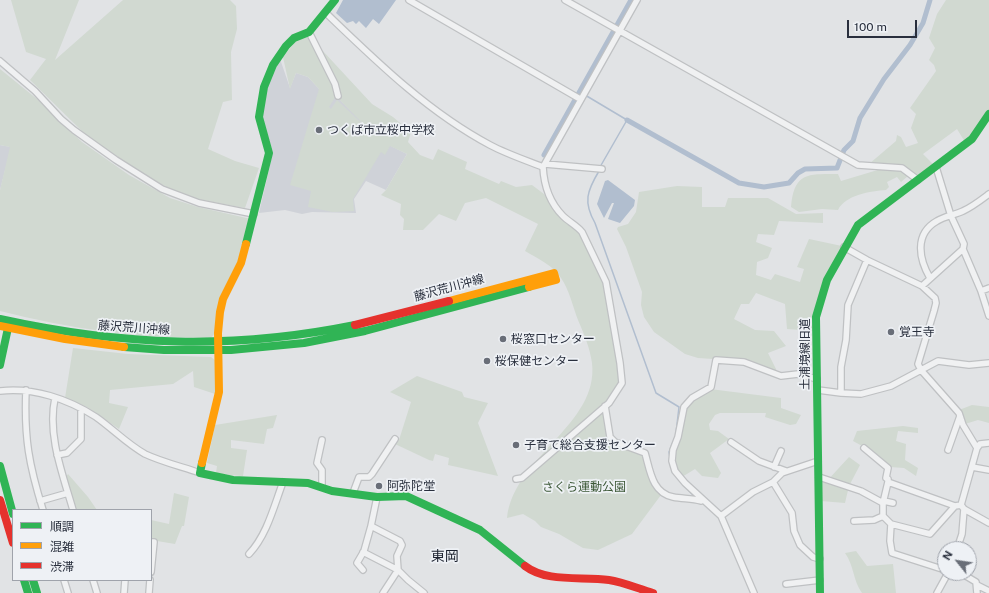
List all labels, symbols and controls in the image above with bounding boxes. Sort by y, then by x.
scale bar [849,12,919,38]
text: 100 m [854,20,887,34]
place label: つくば市立桜中学校 [327,123,435,137]
marker: つくば市立桜中学校 [314,125,324,135]
street label: 藤沢荒川沖線 [412,272,486,304]
street label: 藤沢荒川沖線 [98,318,170,338]
street label: 土浦境線旧道 [798,318,812,390]
place label: 覚王寺 [899,325,935,339]
marker: 覚王寺 [886,327,896,337]
place label: 桜窓口センター [511,332,595,346]
marker: 桜窓口センター [498,334,508,344]
place label: 桜保健センター [495,354,579,368]
marker: 桜保健センター [482,356,492,366]
place label: 子育て総合支援センター [524,438,656,452]
marker: 子育て総合支援センター [511,440,521,450]
place label: 阿弥陀堂 [387,479,435,493]
park label: さくら運動公園 [542,480,626,494]
marker: 阿弥陀堂 [374,481,384,491]
legend [12,509,152,581]
text: 順調 [50,520,74,534]
text: 混雑 [50,540,74,554]
north arrow [937,541,977,581]
district label: 東岡 [431,549,459,565]
text: N [940,549,955,562]
text: 渋滞 [50,560,74,574]

